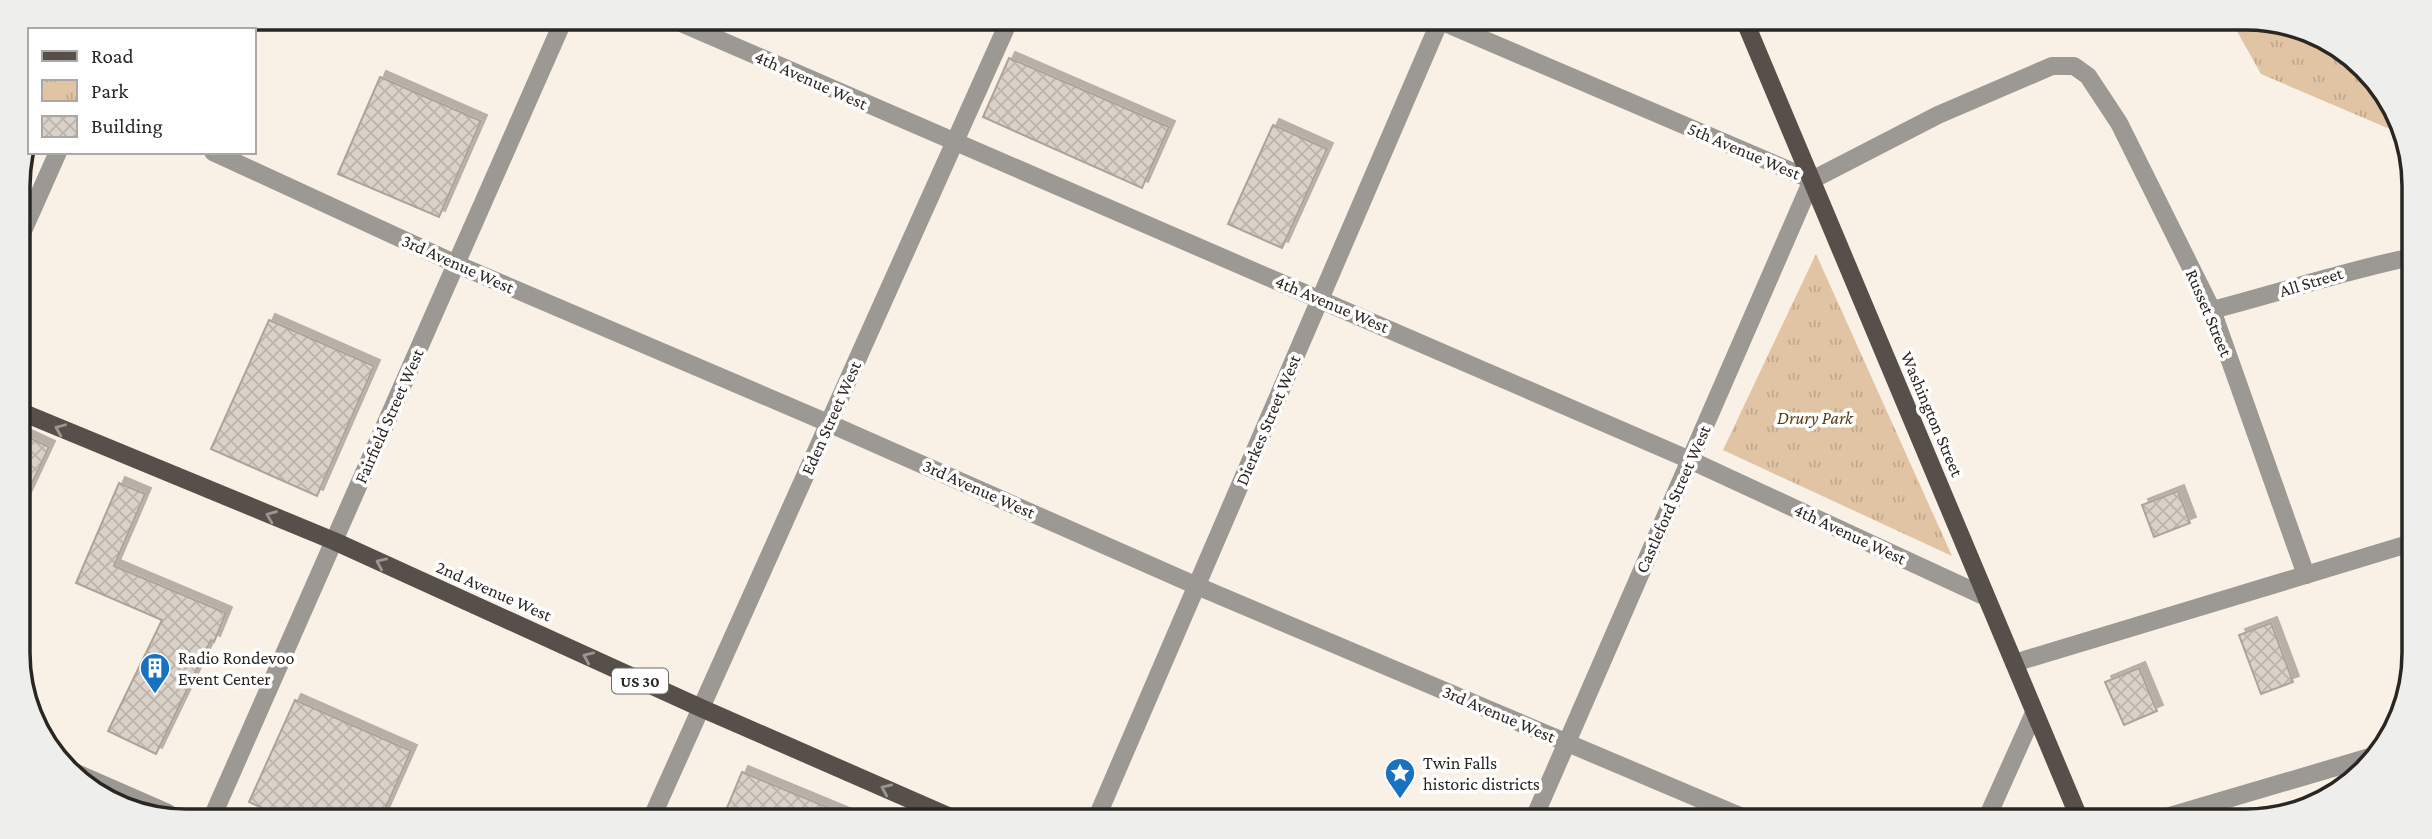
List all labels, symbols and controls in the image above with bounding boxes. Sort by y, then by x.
legend [28,28,256,154]
text: Road [91,44,134,68]
street label: 4th Avenue West [752,46,871,114]
text: Park [91,79,128,103]
text: Building [91,114,163,138]
street label: 5th Avenue West [1685,118,1804,184]
street label: 3rd Avenue West [399,230,518,298]
street label: All Street [2277,263,2346,301]
street label: Russet Street [2182,266,2237,361]
street label: 4th Avenue West [1272,271,1393,337]
street label: Fairfield Street West [350,345,428,486]
street label: Washington Street [1897,348,1968,480]
street label: Dierkes Street West [1231,351,1305,488]
street label: Eden Street West [797,357,865,478]
park label: Drury Park [1777,408,1854,428]
street label: Castleford Street West [1631,421,1715,576]
one-way arrow [55,423,68,437]
street label: 3rd Avenue West [920,455,1039,523]
street label: 4th Avenue West [1791,499,1910,569]
one-way arrow [265,510,277,524]
one-way arrow [376,557,388,571]
street label: 2nd Avenue West [433,557,556,626]
place label: Radio Rondevoo Event Center [178,648,294,689]
building icon: Radio Rondevoo Event Center [138,651,172,695]
one-way arrow [583,651,595,665]
road number: US 30 [612,668,668,694]
street label: 3rd Avenue West [1440,681,1559,747]
place label: Twin Falls historic districts [1423,753,1540,794]
place icon: Twin Falls historic districts [1383,756,1417,800]
one-way arrow [881,783,893,797]

